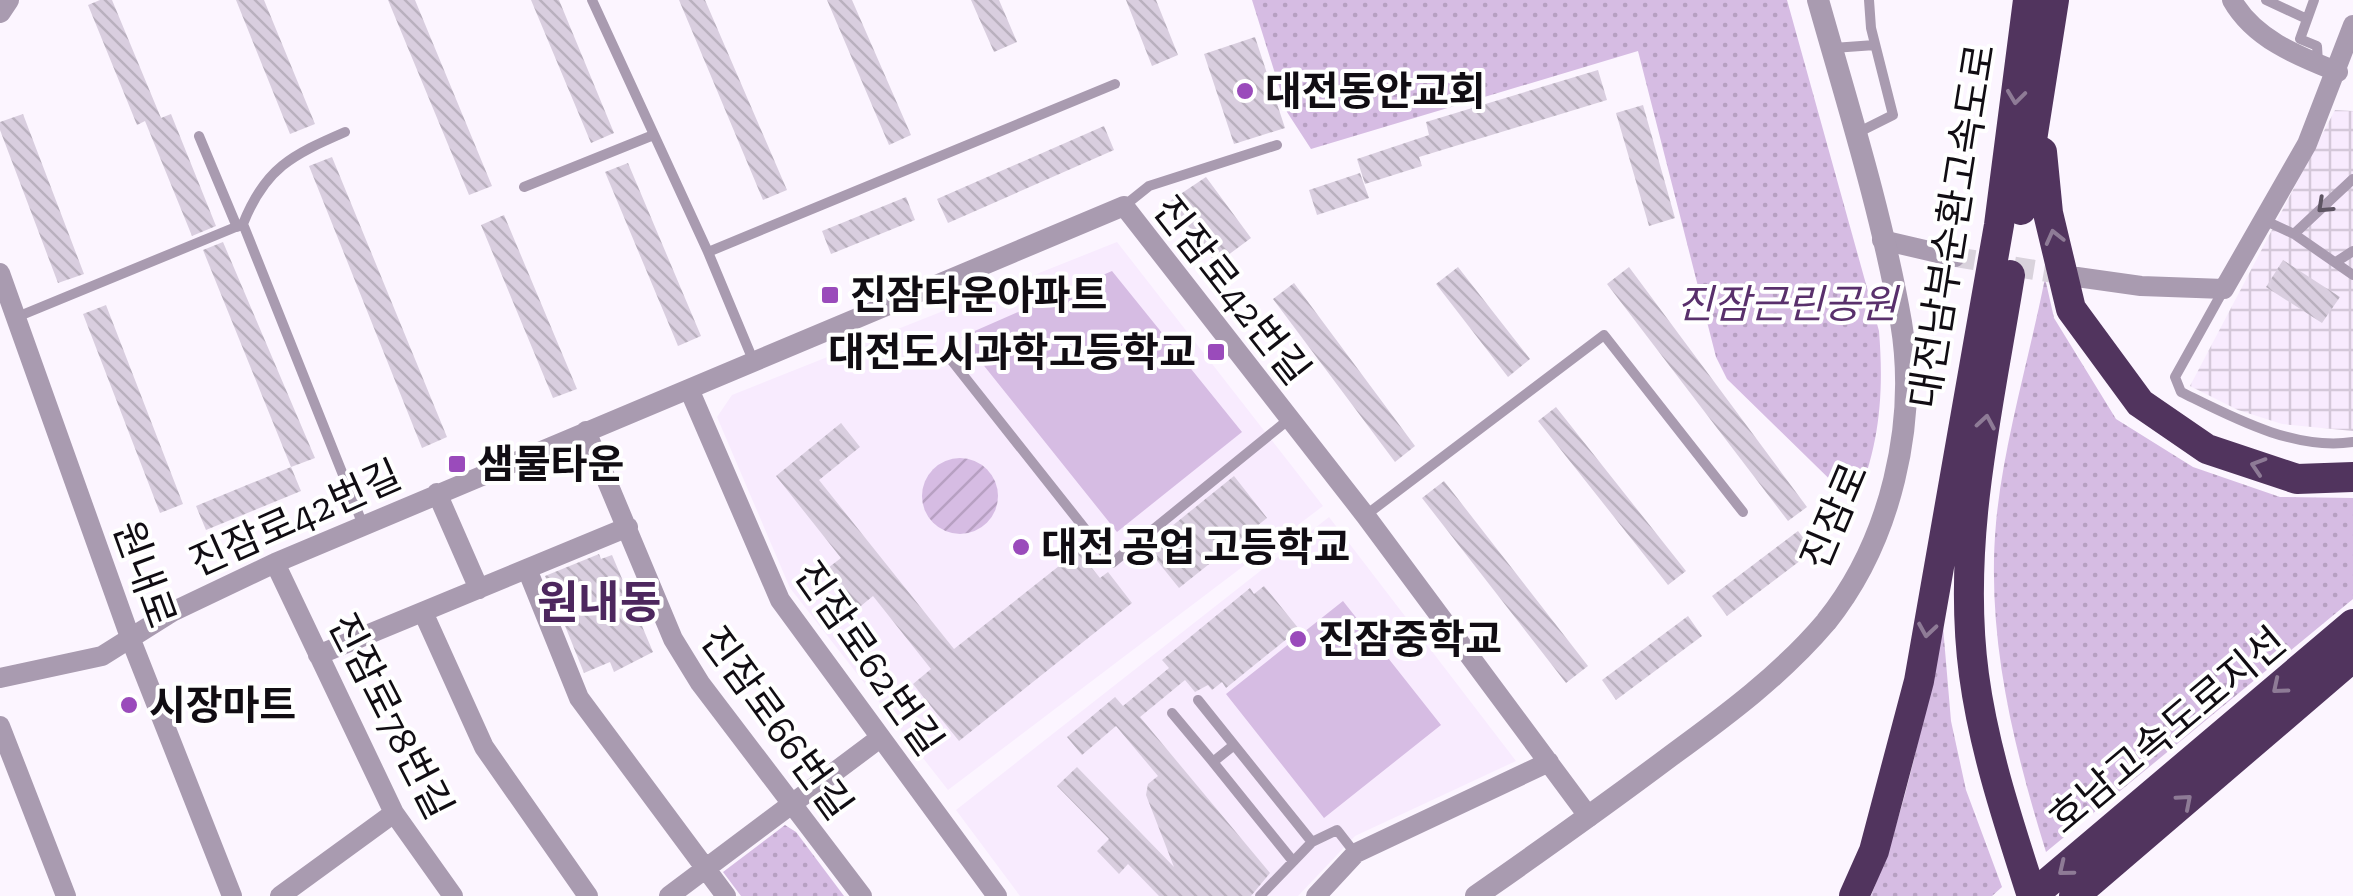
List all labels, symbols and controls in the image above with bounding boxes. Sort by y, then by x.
street label: 대전남부순환고속도로 [1900,41,2004,411]
place label: 대전동안교회 [1265,67,1486,115]
marker: 대전동안교회 [1234,80,1256,102]
one-way arrow [2006,88,2027,105]
street label: 진잠로42번길 [1143,186,1321,394]
one-way arrow [2317,194,2335,212]
one-way arrow [2044,229,2065,246]
place label: 진잠타운아파트 [850,271,1108,319]
park label: 진잠근린공원 [1677,280,1901,328]
marker: 진잠타운아파트 [819,284,841,306]
place label: 대전도시과학고등학교 [828,328,1196,376]
marker: 대전도시과학고등학교 [1205,341,1227,363]
one-way arrow [1975,414,1996,430]
place label: 샘물타운 [477,440,624,488]
street label: 진잠로42번길 [182,450,408,586]
marker: 샘물타운 [446,453,468,475]
street label: 진잠로 [1790,456,1878,576]
one-way arrow [2250,457,2267,477]
street label: 원내로 [104,514,186,634]
place label: 대전 공업 고등학교 [1041,523,1350,571]
marker: 대전 공업 고등학교 [1010,536,1032,558]
street label: 진잠로62번길 [785,552,953,764]
district label: 원내동 [537,576,661,630]
street label: 진잠로78번길 [319,605,463,827]
place label: 진잠중학교 [1318,615,1502,663]
street label: 진잠로66번길 [691,617,863,829]
street label: 호남고속도로지선 [2039,617,2295,843]
one-way arrow [1917,622,1938,638]
marker: 진잠중학교 [1287,628,1309,650]
one-way arrow [2272,676,2291,694]
place label: 시장마트 [149,681,296,729]
marker: 시장마트 [118,694,140,716]
one-way arrow [2174,795,2192,813]
one-way arrow [2059,857,2077,875]

